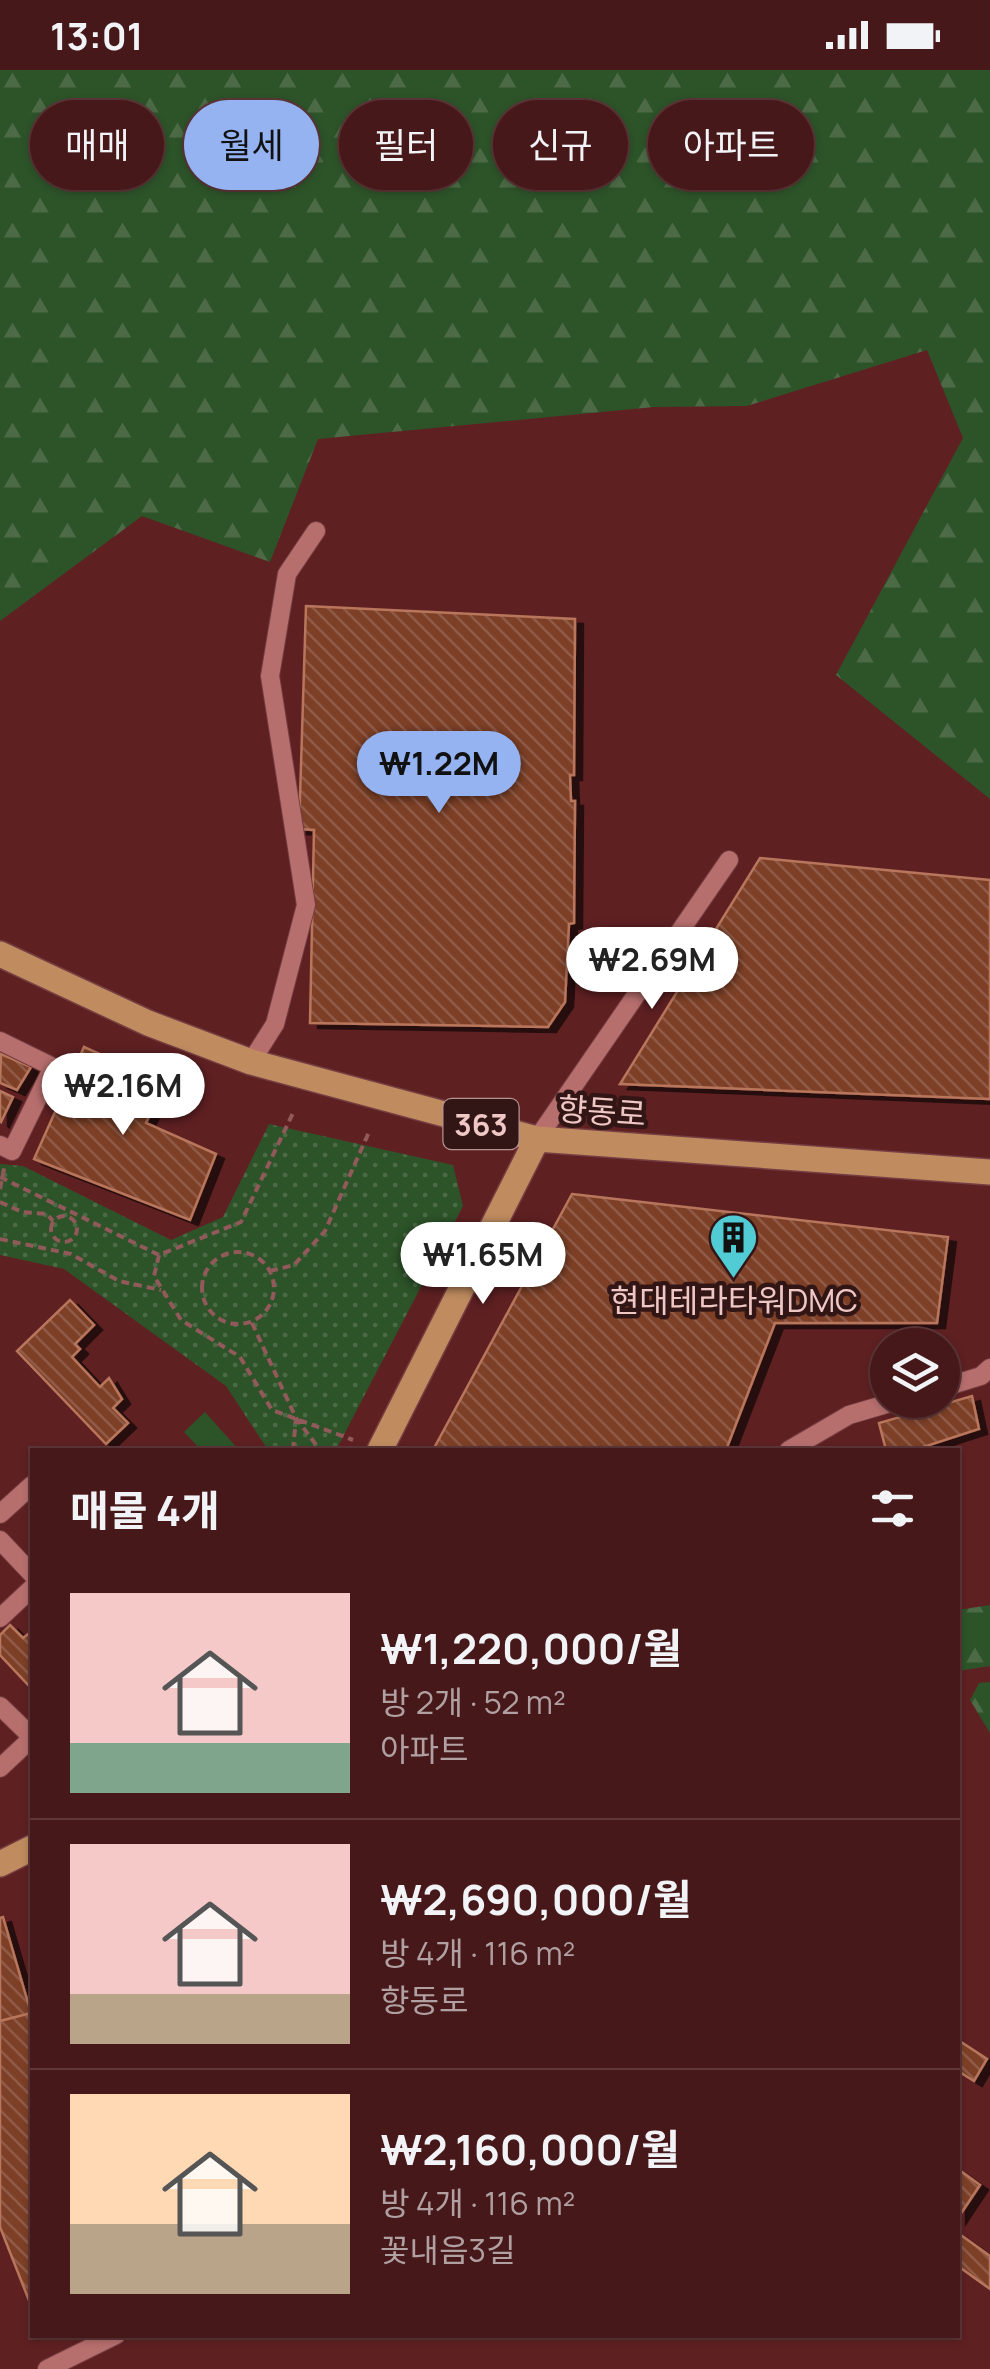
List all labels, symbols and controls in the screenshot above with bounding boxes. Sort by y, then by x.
text: 13:01 [50,9,143,61]
chip: 매매 [30,100,164,190]
chip: 월세 [184,100,319,190]
chip: 필터 [339,100,473,190]
chip: 신규 [493,100,628,190]
chip: 아파트 [648,100,814,190]
pin: ₩1.22M [358,731,520,816]
text: ₩1.22M [379,741,499,785]
pin: ₩2.69M [571,927,733,1012]
text: ₩2.69M [588,937,716,981]
pin: ₩2.16M [42,1053,204,1138]
text: ₩2.16M [64,1063,182,1107]
street label: 향동로 [556,1086,648,1136]
road number: 363 [444,1099,518,1149]
building icon: 현대테라타워DMC [708,1212,760,1280]
pin: ₩1.65M [402,1222,564,1307]
text: ₩1.65M [423,1232,543,1276]
place label: 현대테라타워DMC [610,1278,858,1322]
map controls [870,1328,960,1418]
button: layers [870,1328,960,1418]
text: 매물 4개 [70,1481,220,1539]
icon: filters [865,1481,920,1536]
text: ₩1,220,000/월 [380,1619,682,1677]
icon: home [150,1633,270,1753]
text: 방 2개 · 52 m² [380,1680,566,1724]
text: 아파트 [380,1727,468,1771]
text: ₩2,690,000/월 [380,1870,692,1928]
icon: home [150,1884,270,2004]
text: 방 4개 · 116 m² [380,1931,575,1975]
text: 향동로 [380,1978,468,2022]
text: ₩2,160,000/월 [380,2120,680,2178]
icon: home [150,2134,270,2254]
text: 방 4개 · 116 m² [380,2181,575,2225]
text: 꽃내음3길 [380,2228,515,2272]

